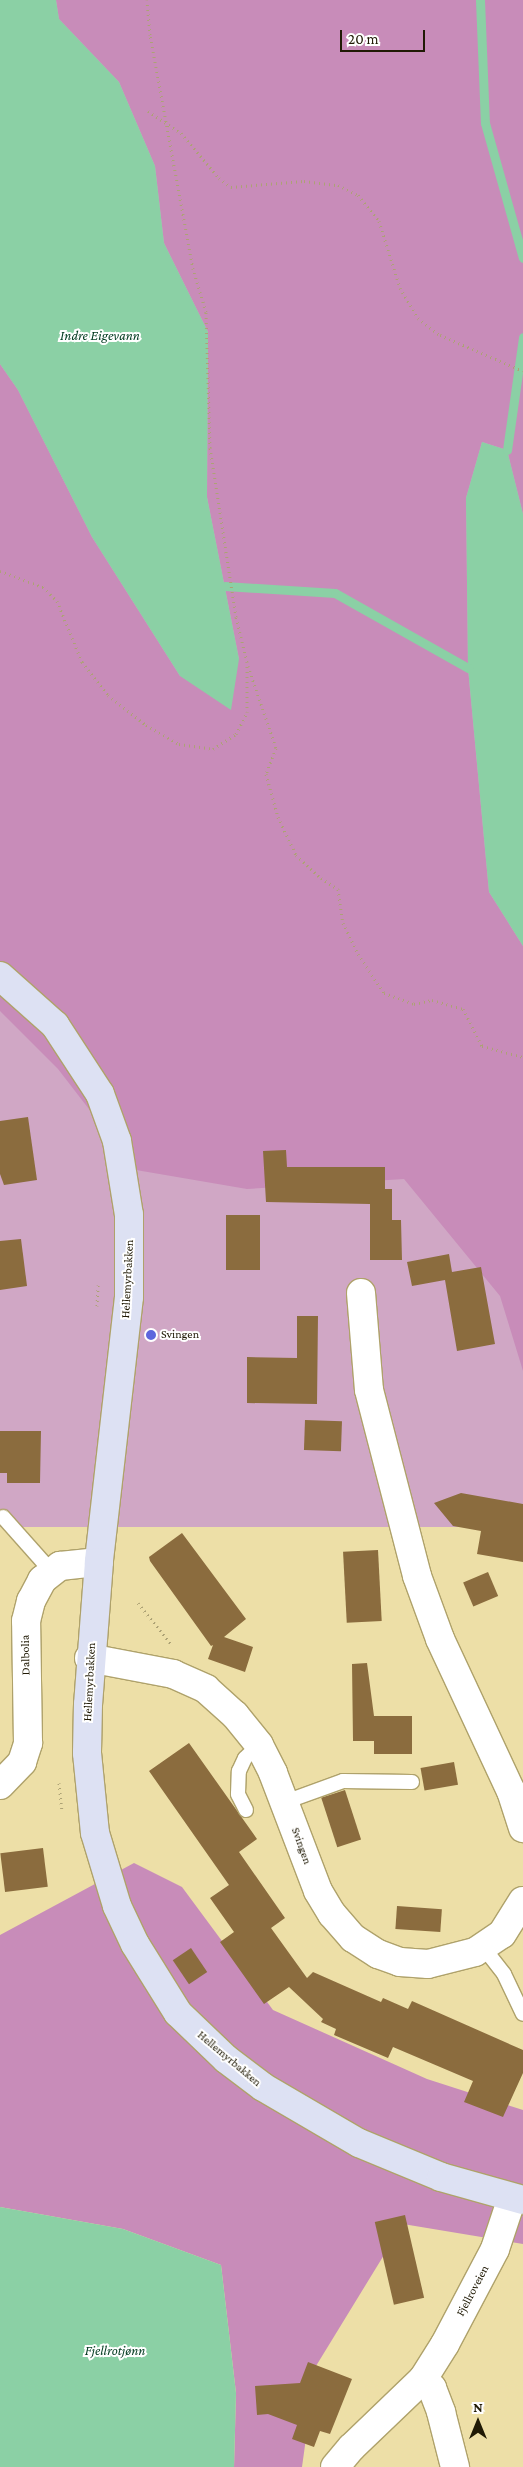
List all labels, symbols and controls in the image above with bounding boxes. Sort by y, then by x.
scale bar [343,20,428,52]
text: 20 m [348,31,379,47]
water label: Indre Eigevann [60,327,140,343]
street label: Hellemyrbakken [119,1239,137,1319]
place label: Svingen [161,1328,199,1342]
marker: Svingen [145,1329,157,1341]
street label: Dalbolia [18,1635,34,1675]
street label: Hellemyrbakken [81,1642,99,1722]
street label: Svingen [288,1826,314,1866]
street label: Hellemyrbakken [194,2028,264,2090]
street label: Fjellroveien [454,2263,492,2319]
water label: Fjellrotjønn [85,2342,145,2358]
north arrow [453,2397,503,2447]
text: N [473,2399,483,2415]

